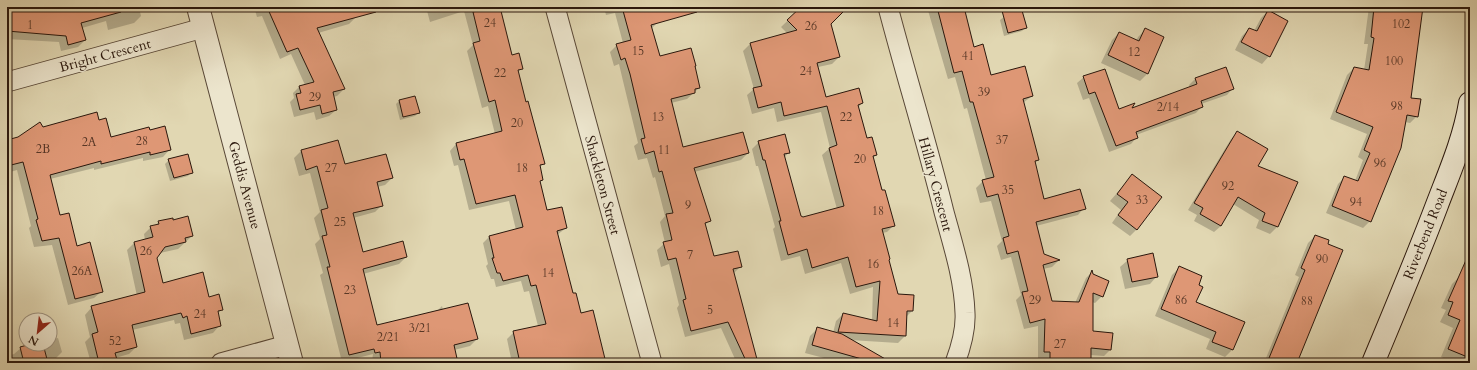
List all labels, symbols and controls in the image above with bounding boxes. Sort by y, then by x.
house number: 24 [484,15,496,31]
house number: 102 [1392,16,1410,32]
house number: 1 [27,17,33,33]
house number: 26 [805,18,817,34]
street label: Bright Crescent [57,34,154,77]
house number: 15 [632,43,644,59]
house number: 12 [1128,44,1140,60]
house number: 41 [962,48,974,64]
house number: 100 [1385,53,1403,69]
house number: 24 [800,63,812,79]
house number: 22 [494,65,506,81]
house number: 39 [978,84,990,100]
house number: 29 [309,89,321,105]
house number: 98 [1391,98,1403,114]
house number: 2/14 [1157,99,1179,115]
house number: 13 [652,109,664,125]
house number: 22 [840,109,852,125]
house number: 20 [511,115,523,131]
house number: 37 [996,132,1008,148]
house number: 28 [136,133,148,149]
street label: Shackleton Street [580,133,625,237]
house number: 2A [82,134,97,150]
street label: Hillary Crescent [914,135,957,234]
street label: Geddis Avenue [224,139,265,231]
house number: 2B [36,141,50,157]
house number: 11 [658,142,670,158]
house number: 20 [854,151,866,167]
house number: 96 [1374,155,1386,171]
house number: 27 [325,160,337,176]
house number: 18 [516,160,528,176]
house number: 92 [1222,178,1234,194]
house number: 35 [1002,182,1014,198]
street label: Riverbend Road [1399,186,1452,282]
house number: 33 [1136,192,1148,208]
house number: 94 [1350,194,1362,210]
house number: 9 [685,197,691,213]
house number: 18 [872,203,884,219]
house number: 25 [334,214,346,230]
house number: 26 [140,243,152,259]
house number: 7 [687,247,693,263]
house number: 90 [1316,251,1328,267]
house number: 16 [867,256,879,272]
house number: 26A [72,263,93,279]
house number: 14 [542,265,554,281]
house number: 23 [344,282,356,298]
house number: 29 [1029,292,1041,308]
house number: 86 [1175,292,1187,308]
house number: 88 [1301,293,1313,309]
house number: 5 [707,302,713,318]
house number: 24 [194,306,206,322]
north arrow [18,312,58,352]
house number: 14 [887,315,899,331]
house number: 3/21 [409,320,431,336]
house number: 2/21 [377,329,399,345]
text: N [25,331,41,349]
house number: 52 [109,333,121,349]
house number: 27 [1054,336,1066,352]

